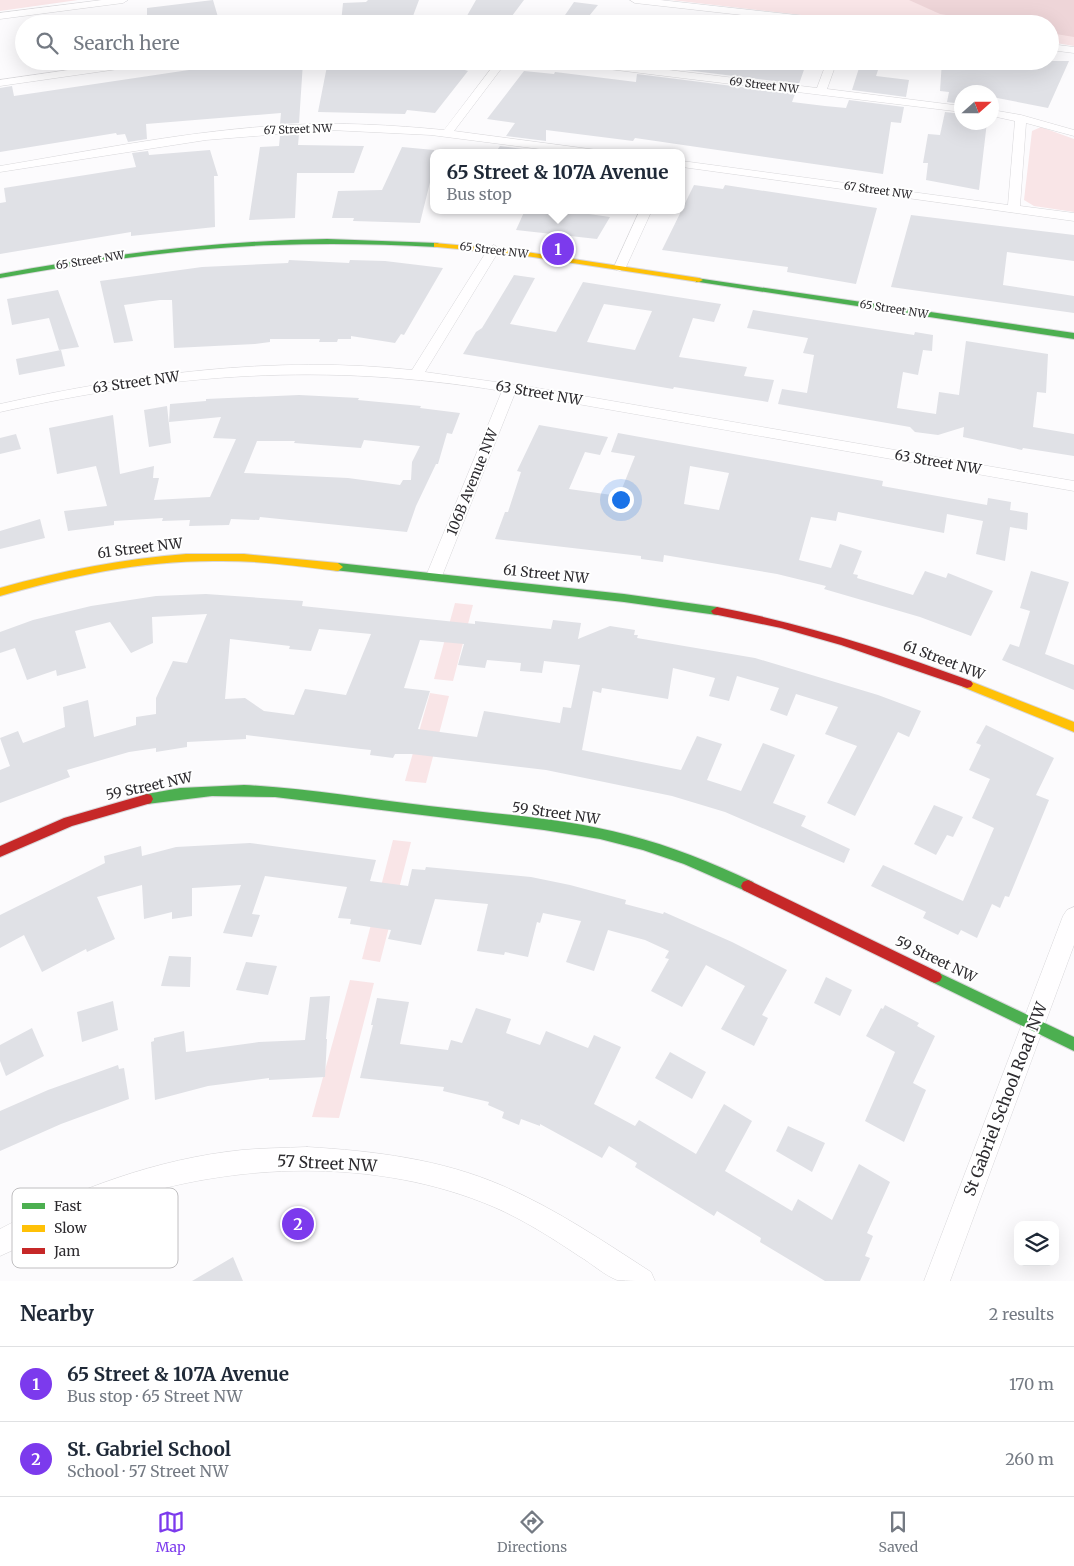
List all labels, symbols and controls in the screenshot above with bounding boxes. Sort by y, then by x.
search box [15,15,1059,70]
icon: search [33,29,61,57]
text: Search here [73,31,180,55]
street label: 69 Street NW [729,74,800,96]
north arrow [954,85,999,130]
street label: 67 Street NW [263,121,334,137]
popup [430,149,685,214]
text: 65 Street & 107A Avenue [447,160,669,184]
street label: 67 Street NW [843,178,914,202]
text: Bus stop [447,184,512,204]
pin: 1 [542,230,574,268]
street label: 65 Street NW [459,239,530,261]
street label: 65 Street NW [55,248,126,272]
street label: 65 Street NW [859,297,930,321]
street label: 63 Street NW [91,367,182,397]
street label: 63 Street NW [494,377,585,410]
street label: 106B Avenue NW [442,425,502,538]
street label: 63 Street NW [893,446,984,479]
your location [608,487,634,513]
street label: 61 Street NW [96,534,185,562]
street label: 61 Street NW [502,561,591,588]
street label: 61 Street NW [901,636,988,684]
street label: 59 Street NW [104,768,195,804]
street label: 59 Street NW [511,798,602,828]
street label: 59 Street NW [892,932,981,987]
street label: St Gabriel School Road NW [959,998,1052,1199]
street label: 57 Street NW [276,1150,379,1176]
legend [12,1188,178,1268]
text: Fast [54,1197,82,1215]
pin: 2 [282,1205,314,1243]
text: Slow [54,1219,87,1237]
map controls [1014,1221,1059,1266]
button: layers [1014,1221,1059,1266]
text: Jam [53,1242,80,1260]
text: Nearby [20,1300,94,1327]
text: 2 results [989,1304,1054,1324]
text: 65 Street & 107A Avenue [67,1362,289,1386]
text: 1 [32,1374,40,1394]
text: 170 m [1009,1374,1054,1394]
text: Bus stop · 65 Street NW [67,1386,242,1406]
text: St. Gabriel School [67,1437,231,1461]
text: 2 [31,1449,41,1469]
text: 260 m [1005,1449,1054,1469]
text: School · 57 Street NW [67,1461,229,1481]
tab: Map [156,1508,186,1556]
tab: Directions [497,1508,567,1556]
tab: Saved [879,1508,918,1556]

